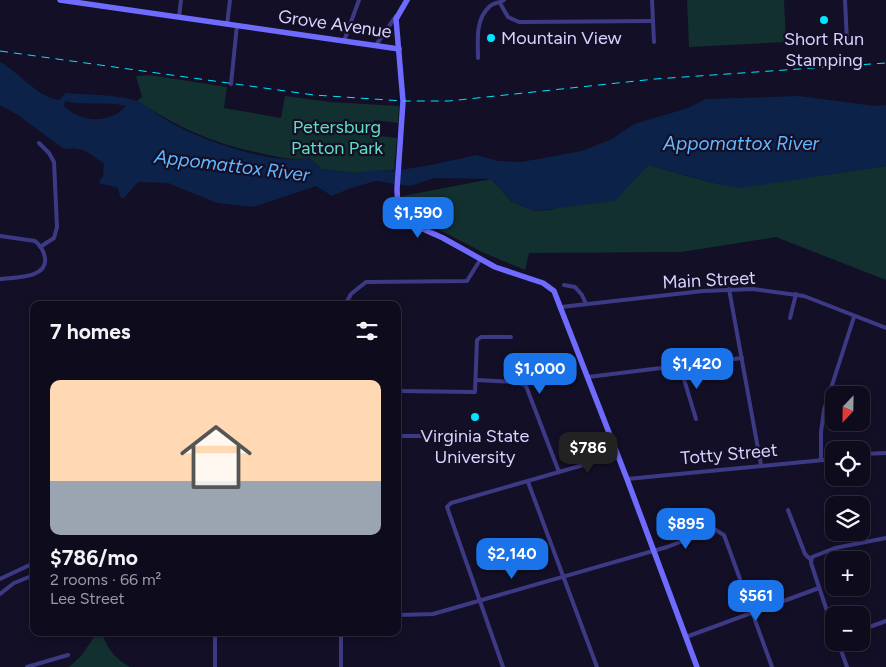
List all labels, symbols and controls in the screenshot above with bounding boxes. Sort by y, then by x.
street label: Grove Avenue [277,5,393,43]
marker: Short Run Stamping [818,14,830,26]
place label: Mountain View [501,27,622,49]
place label: Short Run Stamping [784,28,864,71]
marker: Mountain View [485,32,497,44]
park label: Petersburg Patton Park [291,116,383,159]
water label: Appomattox River [662,132,820,155]
water label: Appomattox River [152,144,311,186]
pin: $1,590 [377,196,459,239]
text: $1,590 [394,203,442,222]
street label: Main Street [662,267,756,293]
icon: filters [353,317,381,345]
text: 7 homes [50,319,131,344]
pin: $1,420 [656,348,738,390]
pin: $1,000 [499,352,581,395]
text: $1,420 [672,354,722,373]
text: $1,000 [515,359,565,378]
north arrow [825,386,870,431]
map controls [825,386,870,651]
marker: Virginia State University [469,411,481,423]
icon: home [171,412,261,502]
place label: Virginia State University [421,425,530,468]
pin: $786 [558,432,618,474]
text: $786 [570,438,606,457]
street label: Totty Street [680,439,779,469]
button: locate [825,441,870,486]
button: layers [825,496,870,541]
pin: $895 [656,508,716,550]
text: $895 [667,514,705,533]
pin: $2,140 [471,538,553,580]
text: $2,140 [487,544,537,563]
text: $786/mo [50,545,138,570]
button: + [825,551,870,596]
text: 2 rooms · 66 m² [50,570,161,589]
pin: $561 [726,580,786,622]
text: $561 [739,586,773,605]
text: Lee Street [50,589,125,608]
button: − [825,606,870,651]

